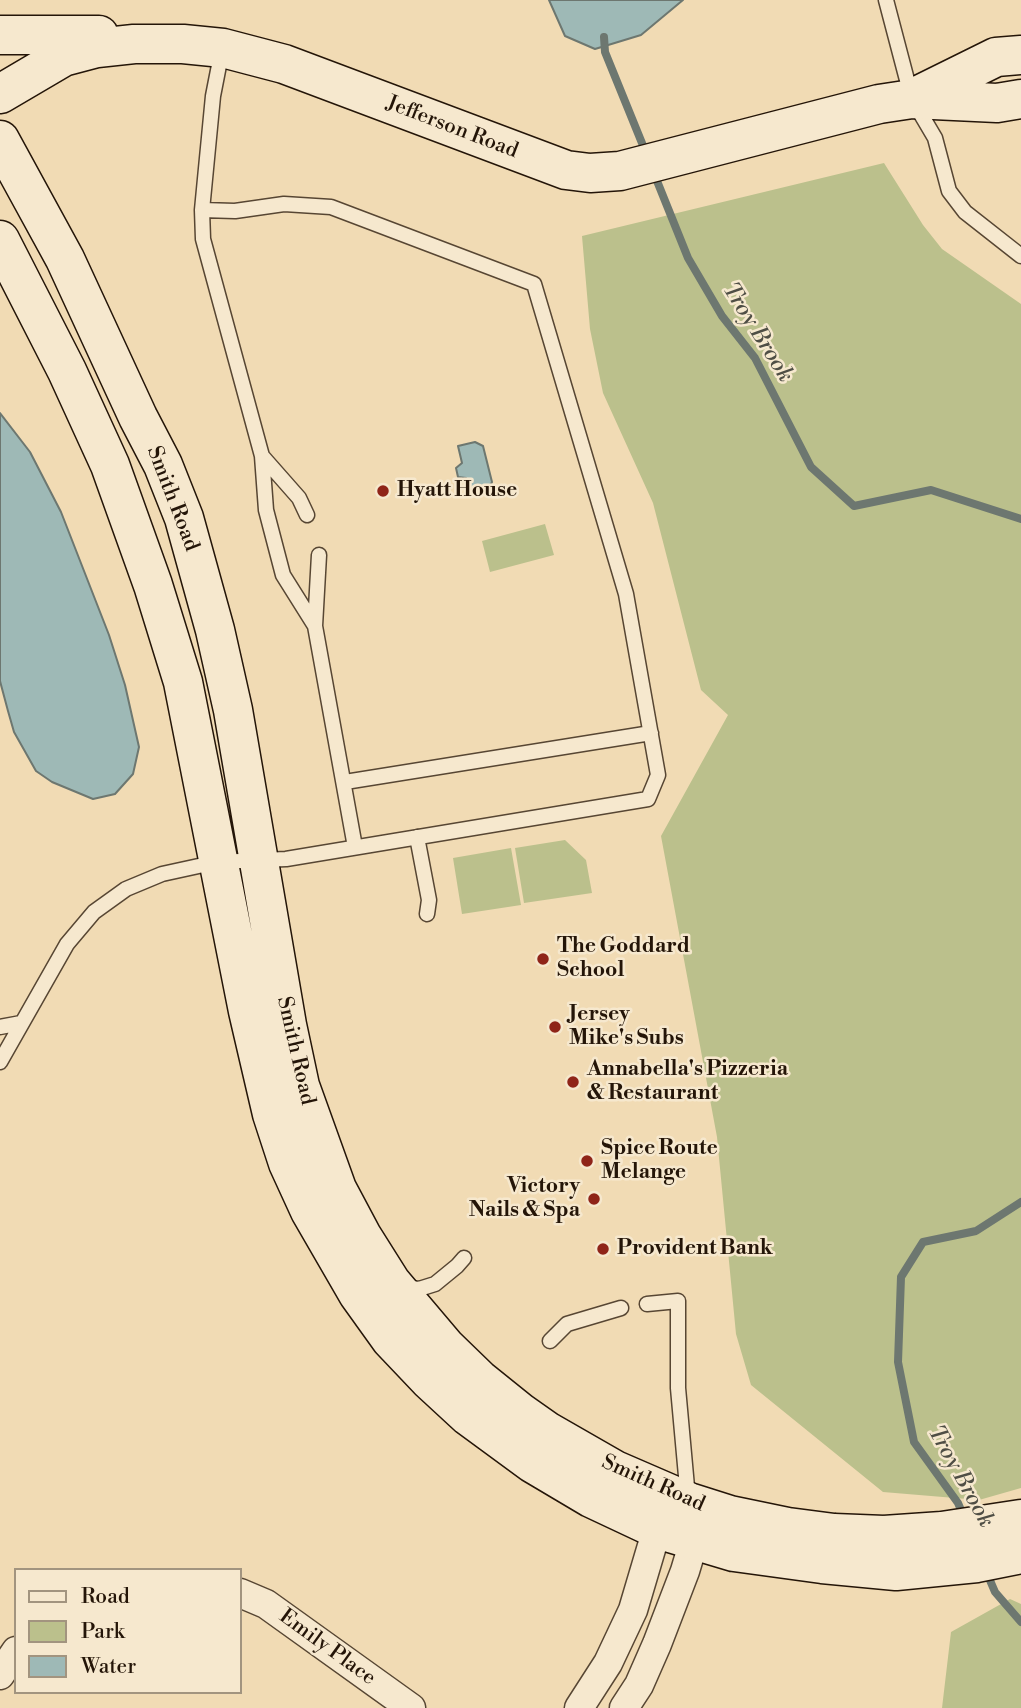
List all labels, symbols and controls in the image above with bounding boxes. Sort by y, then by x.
street label: Jefferson Road [383,91,521,165]
water label: Troy Brook [716,278,798,388]
street label: Smith Road [140,443,204,555]
place label: Hyatt House [397,478,517,504]
marker: Hyatt House [375,483,391,499]
place label: The Goddard School [557,934,690,984]
marker: The Goddard School [535,951,551,967]
street label: Smith Road [270,994,320,1108]
place label: Jersey Mike's Subs [569,1002,684,1052]
marker: Jersey Mike's Subs [547,1019,563,1035]
place label: Annabella's Pizzeria & Restaurant [587,1057,788,1107]
marker: Annabella's Pizzeria & Restaurant [565,1074,581,1090]
place label: Spice Route Melange [601,1136,718,1186]
marker: Spice Route Melange [579,1153,595,1169]
place label: Victory Nails & Spa [469,1174,580,1224]
marker: Victory Nails & Spa [586,1191,602,1207]
place label: Provident Bank [617,1236,773,1262]
marker: Provident Bank [595,1241,611,1257]
water label: Troy Brook [921,1421,999,1533]
street label: Smith Road [597,1450,709,1518]
legend [14,1568,242,1694]
text: Road [81,1584,130,1610]
street label: Emily Place [274,1605,380,1691]
text: Park [81,1619,125,1645]
text: Water [81,1654,136,1680]

